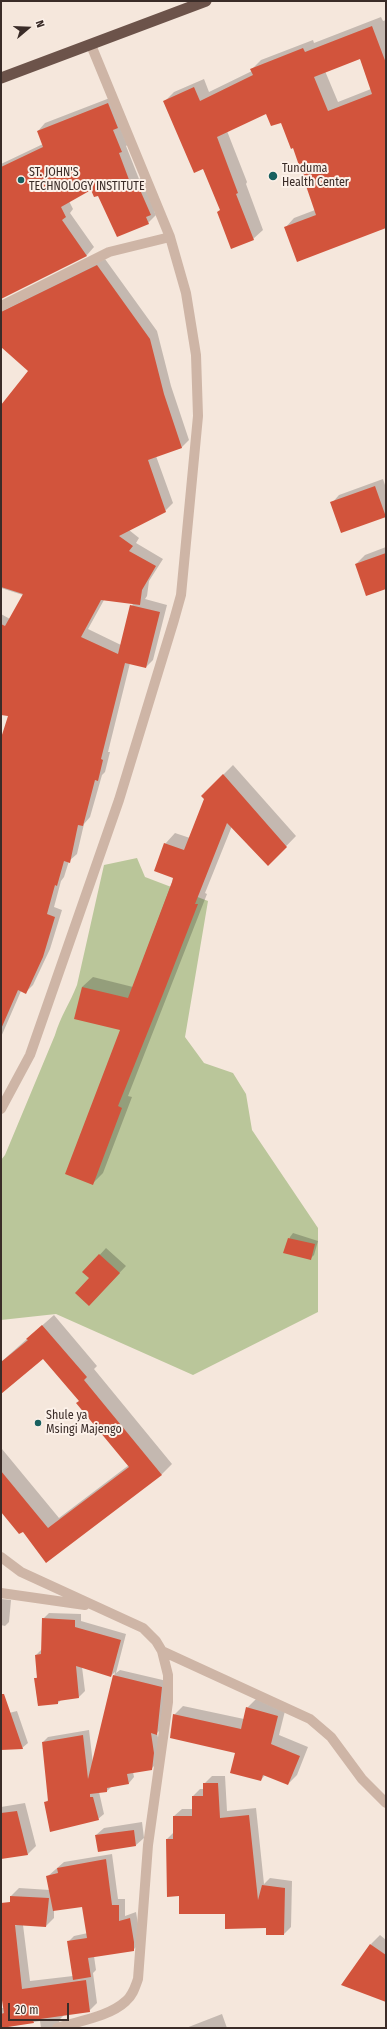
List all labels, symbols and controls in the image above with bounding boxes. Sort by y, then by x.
north arrow [8,8,48,48]
text: N [33,19,47,29]
place label: Tunduma Health Center [282,162,349,190]
place label: ST. JOHN'S TECHNOLOGY INSTITUTE [29,166,145,194]
marker: Tunduma Health Center [267,170,279,182]
marker: ST. JOHN'S TECHNOLOGY INSTITUTE [16,175,26,185]
place label: Shule ya Msingi Majengo [46,1409,122,1437]
marker: Shule ya Msingi Majengo [33,1418,43,1428]
scale bar [10,1995,71,2021]
text: 20 m [15,2003,39,2017]

